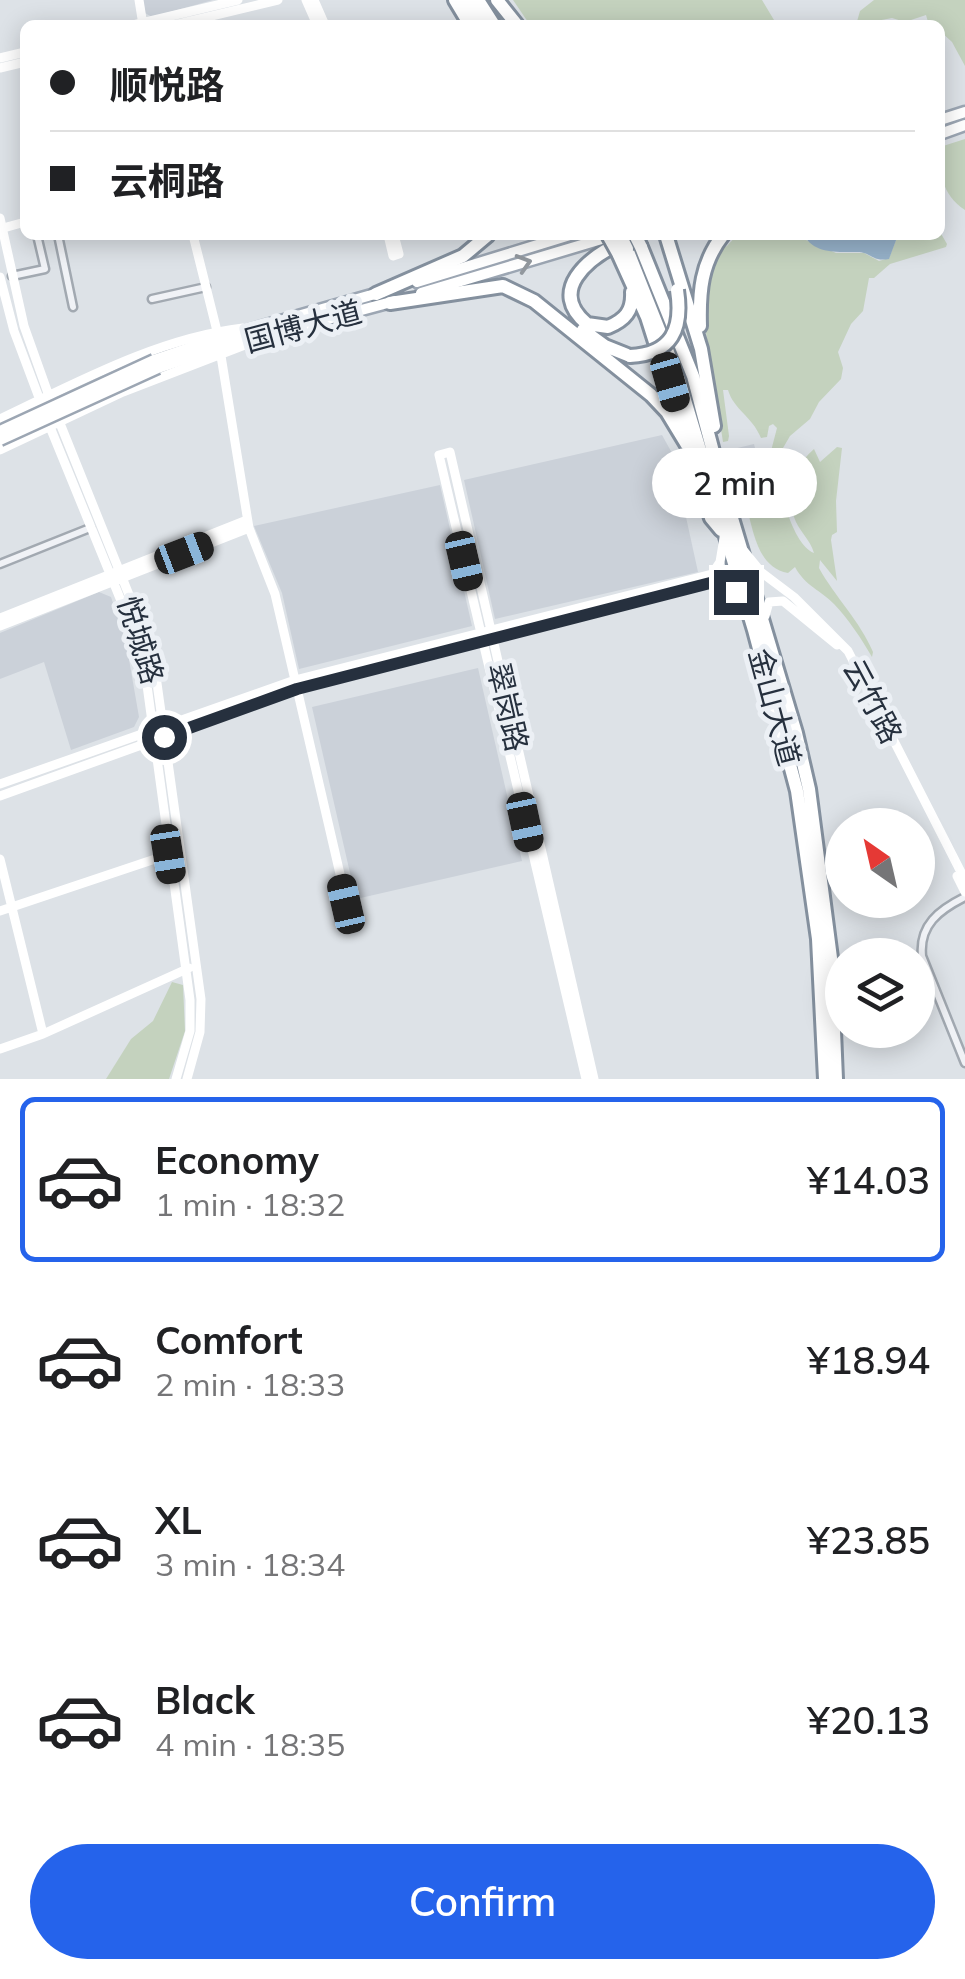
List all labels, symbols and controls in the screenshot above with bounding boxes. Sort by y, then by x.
text: 顺悦路 [110,61,224,109]
text: 云桐路 [110,157,224,205]
one-way arrow [514,254,531,275]
street label: 国博大道 [240,292,366,360]
car [647,349,693,415]
callout: 2 min [654,447,818,517]
text: 2 min [693,463,776,503]
car [151,528,217,578]
car [443,528,485,594]
route end [714,570,759,615]
street label: 悦城路 [110,591,172,689]
street label: 金山大道 [741,644,809,770]
street label: 云竹路 [835,652,911,750]
street label: 翠岗路 [479,659,537,755]
route start [142,715,187,760]
car [504,790,546,854]
north arrow [825,808,935,918]
map controls [825,808,935,1048]
car [148,822,188,886]
car [325,871,367,937]
button: layers [825,938,935,1048]
icon: car [35,1135,125,1225]
text: Economy [155,1136,319,1184]
text: ¥14.03 [807,1156,930,1204]
text: 1 min · 18:32 [155,1184,345,1224]
icon: car [35,1315,125,1405]
text: Comfort [155,1316,303,1364]
text: ¥18.94 [807,1336,930,1384]
text: 2 min · 18:33 [155,1364,345,1404]
icon: car [35,1495,125,1585]
text: XL [155,1496,202,1544]
text: ¥23.85 [807,1516,930,1564]
text: 3 min · 18:34 [155,1544,345,1584]
icon: car [35,1675,125,1765]
text: Black [155,1676,255,1724]
text: ¥20.13 [807,1696,930,1744]
text: 4 min · 18:35 [155,1724,345,1764]
button: Confirm [30,1844,935,1959]

